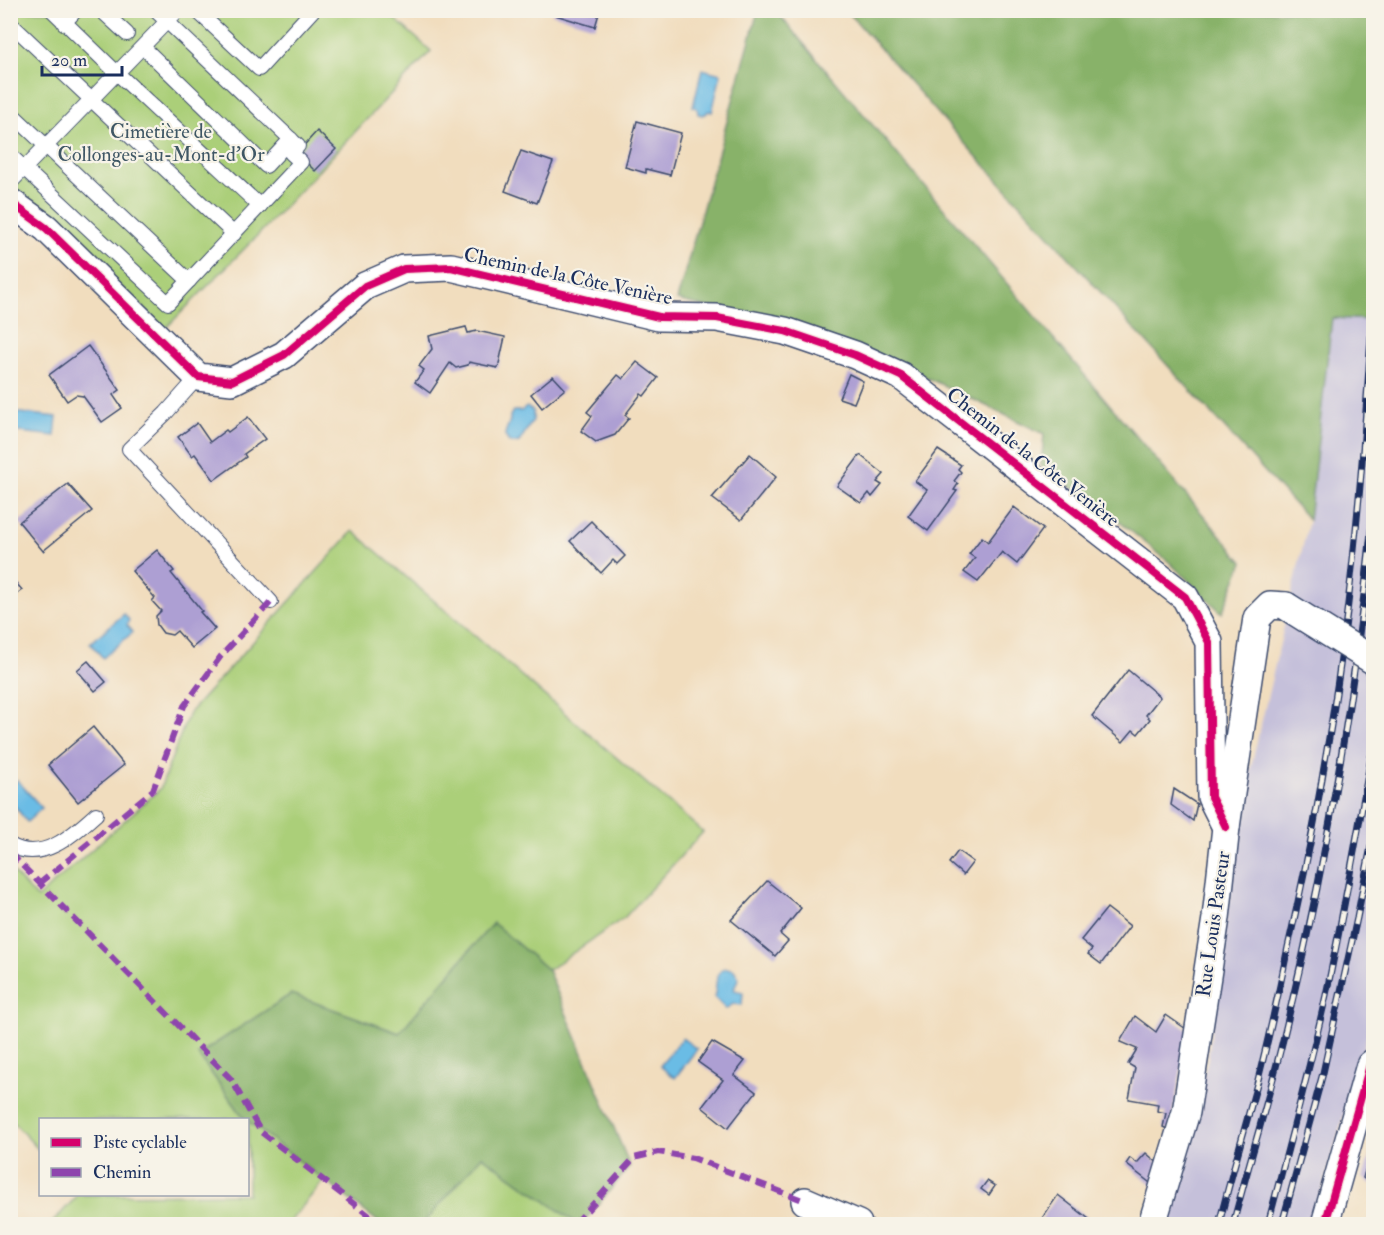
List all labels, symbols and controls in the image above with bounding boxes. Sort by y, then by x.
scale bar [42,39,122,77]
text: 20 m [51,49,87,72]
park label: Cimetière de Collonges-au-Mont-d'Or [57,119,265,167]
street label: Chemin de la Côte Venière [461,242,675,310]
street label: Chemin de la Côte Venière [942,382,1124,532]
street label: Rue Louis Pasteur [1190,849,1236,998]
legend [39,1118,249,1196]
text: Piste cyclable [93,1131,187,1154]
text: Chemin [93,1161,151,1184]

